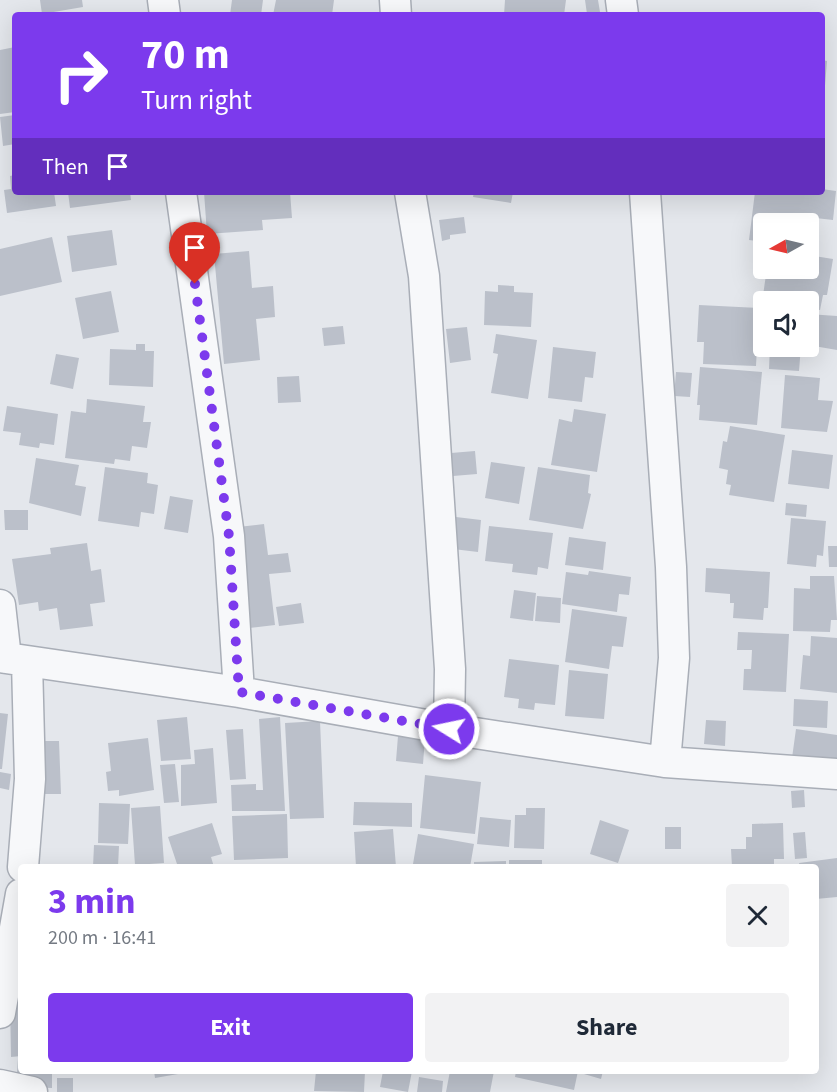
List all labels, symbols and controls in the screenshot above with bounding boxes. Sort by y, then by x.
text: 70 m [141,25,230,85]
icon: right [42,36,120,114]
text: Turn right [141,81,252,120]
icon: arrive [101,150,134,183]
text: Then [42,151,89,183]
north arrow [753,213,819,279]
map controls [753,213,819,357]
pin [169,222,220,284]
icon: arrive [178,231,211,264]
button: sound [753,291,819,357]
position arrow [417,697,481,761]
text: 3 min [48,876,136,927]
button: close [726,884,789,947]
text: 200 m · 16:41 [48,924,156,952]
button: Exit [48,993,413,1062]
button: Share [425,993,789,1062]

